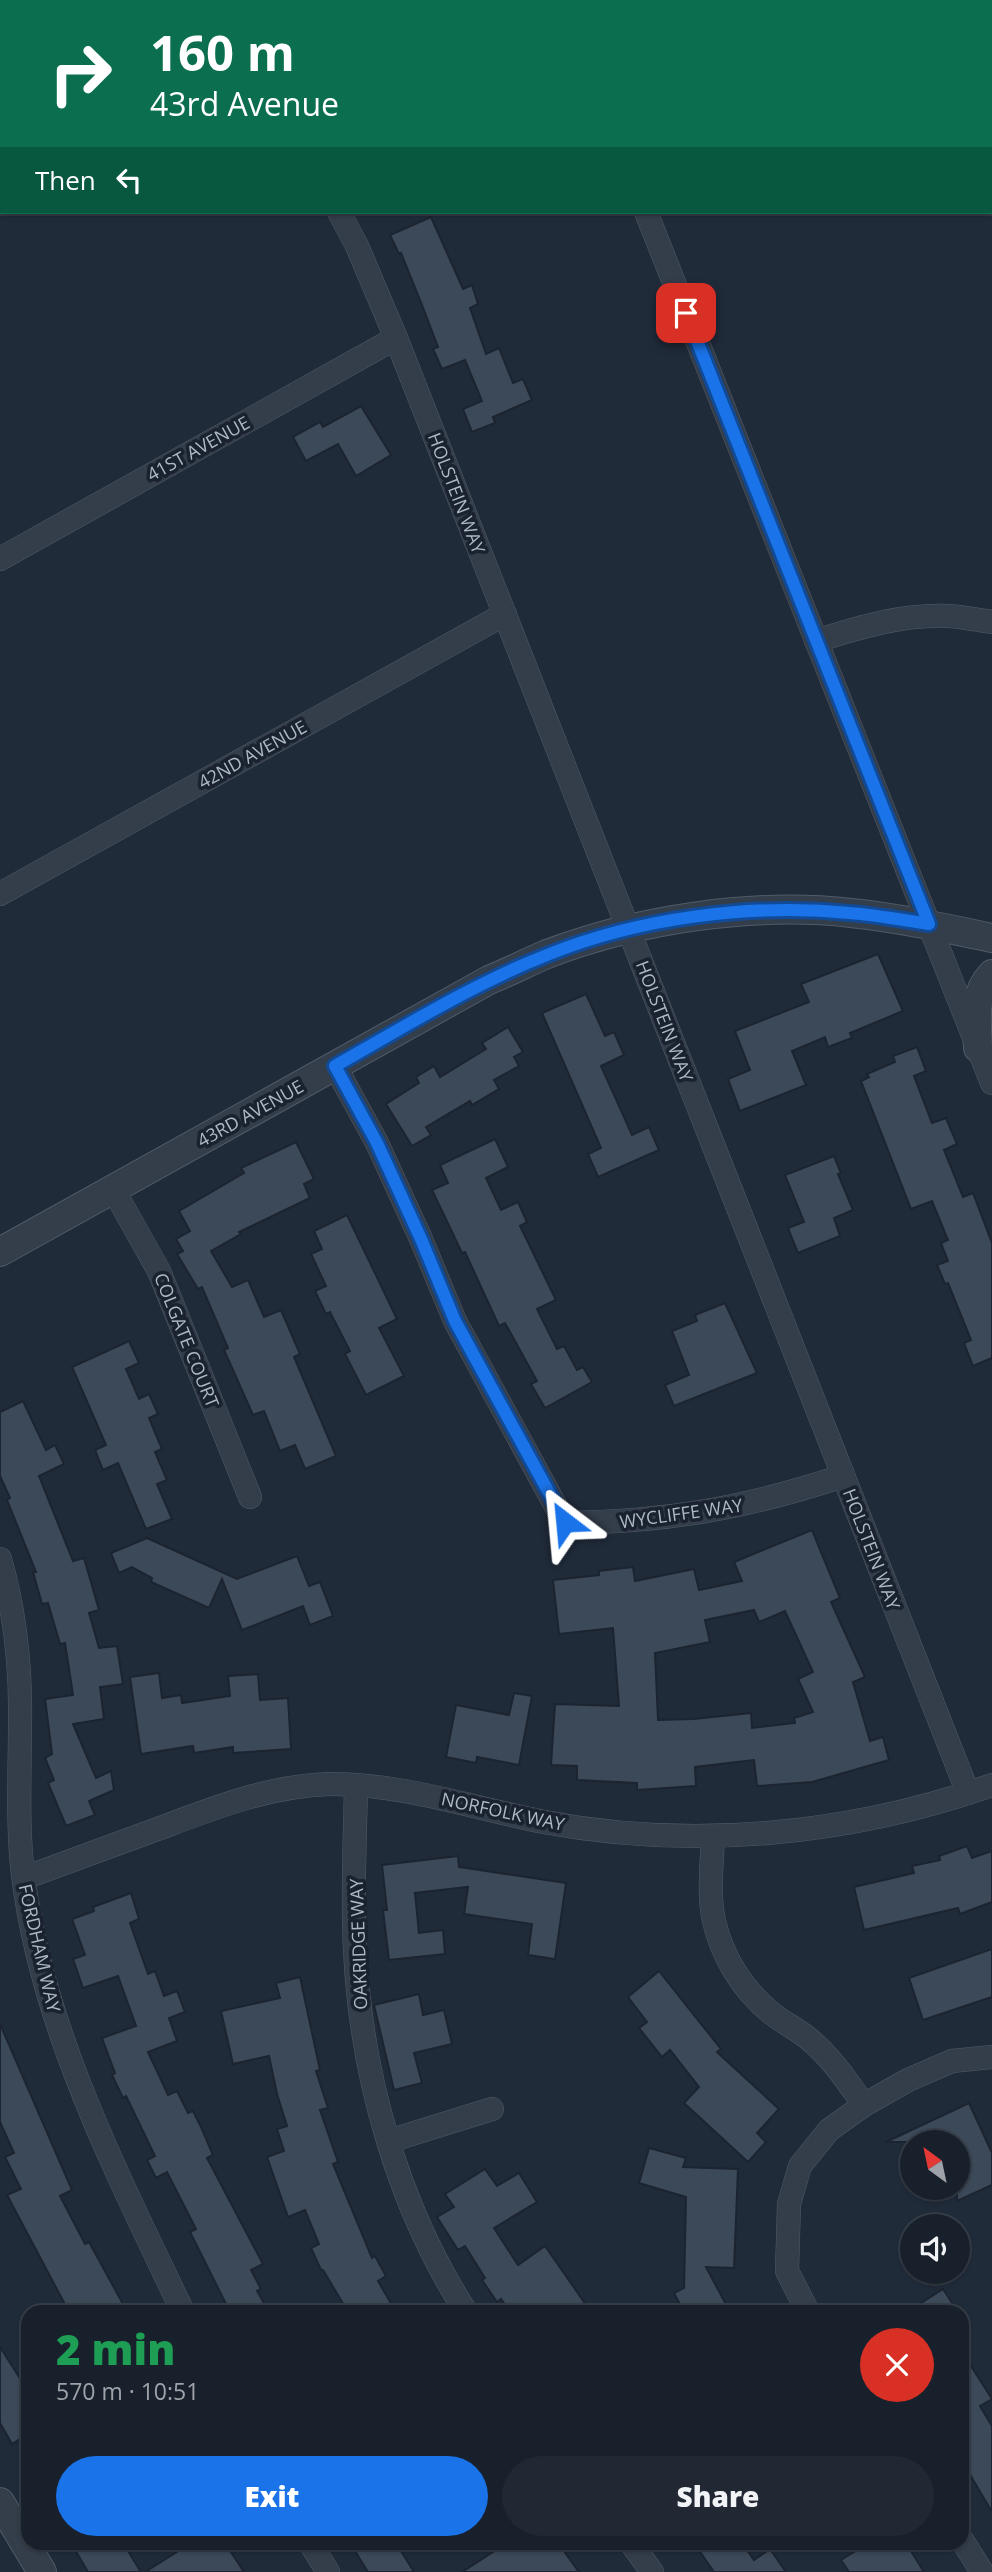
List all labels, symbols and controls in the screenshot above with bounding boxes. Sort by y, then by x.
text: 160 m [150,19,295,85]
icon: right [35,28,126,119]
text: 43rd Avenue [150,82,339,125]
icon: left [110,161,148,199]
text: Then [35,162,96,198]
pin [656,283,716,343]
icon: arrive [667,294,705,332]
street label: 41ST AVENUE [142,410,254,486]
street label: HOLSTEIN WAY [423,429,491,558]
street label: 42ND AVENUE [193,714,311,794]
street label: HOLSTEIN WAY [631,957,699,1086]
street label: 43RD AVENUE [192,1074,308,1152]
street label: COLGATE COURT [149,1269,225,1411]
position arrow [528,1485,602,1559]
street label: HOLSTEIN WAY [838,1485,906,1614]
street label: WYCLIFFE WAY [618,1492,745,1533]
street label: NORFOLK WAY [439,1786,568,1836]
street label: OAKRIDGE WAY [344,1877,372,2010]
street label: FORDHAM WAY [14,1881,67,2015]
north arrow [900,2130,970,2200]
map controls [900,2130,970,2284]
button: sound [900,2214,970,2284]
text: 2 min [56,2320,175,2377]
button: close [860,2328,934,2402]
text: 570 m · 10:51 [56,2375,199,2407]
button: Exit [56,2456,488,2536]
button: Share [502,2456,934,2536]

